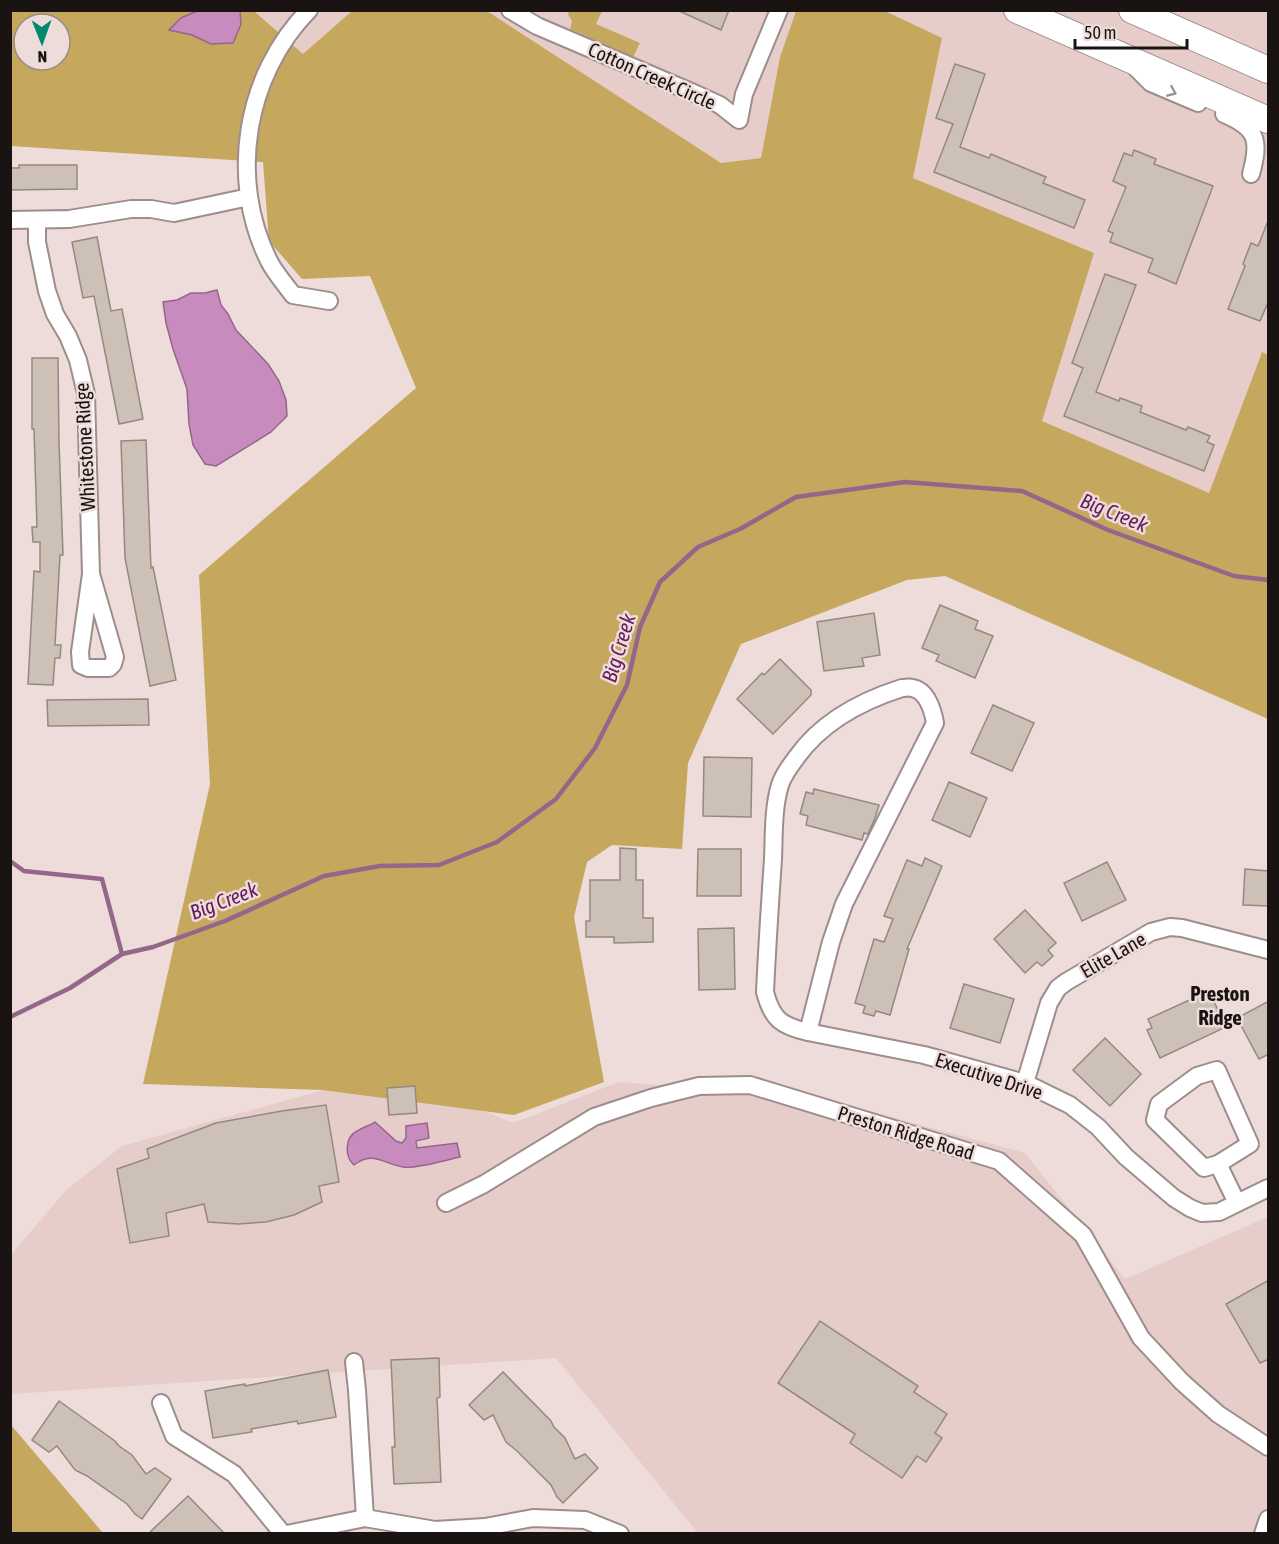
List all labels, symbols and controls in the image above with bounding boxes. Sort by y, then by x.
north arrow [12,12,72,72]
scale bar [1075,12,1188,50]
text: 50 m [1084,22,1116,43]
street label: Cotton Creek Circle [585,37,720,114]
text: N [37,48,47,66]
one-way arrow [1166,85,1177,97]
street label: Whitestone Ridge [70,382,99,512]
water label: Big Creek [1077,488,1152,537]
water label: Big Creek [596,610,640,685]
water label: Big Creek [186,876,262,924]
street label: Elite Lane [1076,927,1150,982]
district label: Preston Ridge [1190,981,1250,1029]
street label: Executive Drive [933,1047,1046,1104]
street label: Preston Ridge Road [835,1101,977,1164]

